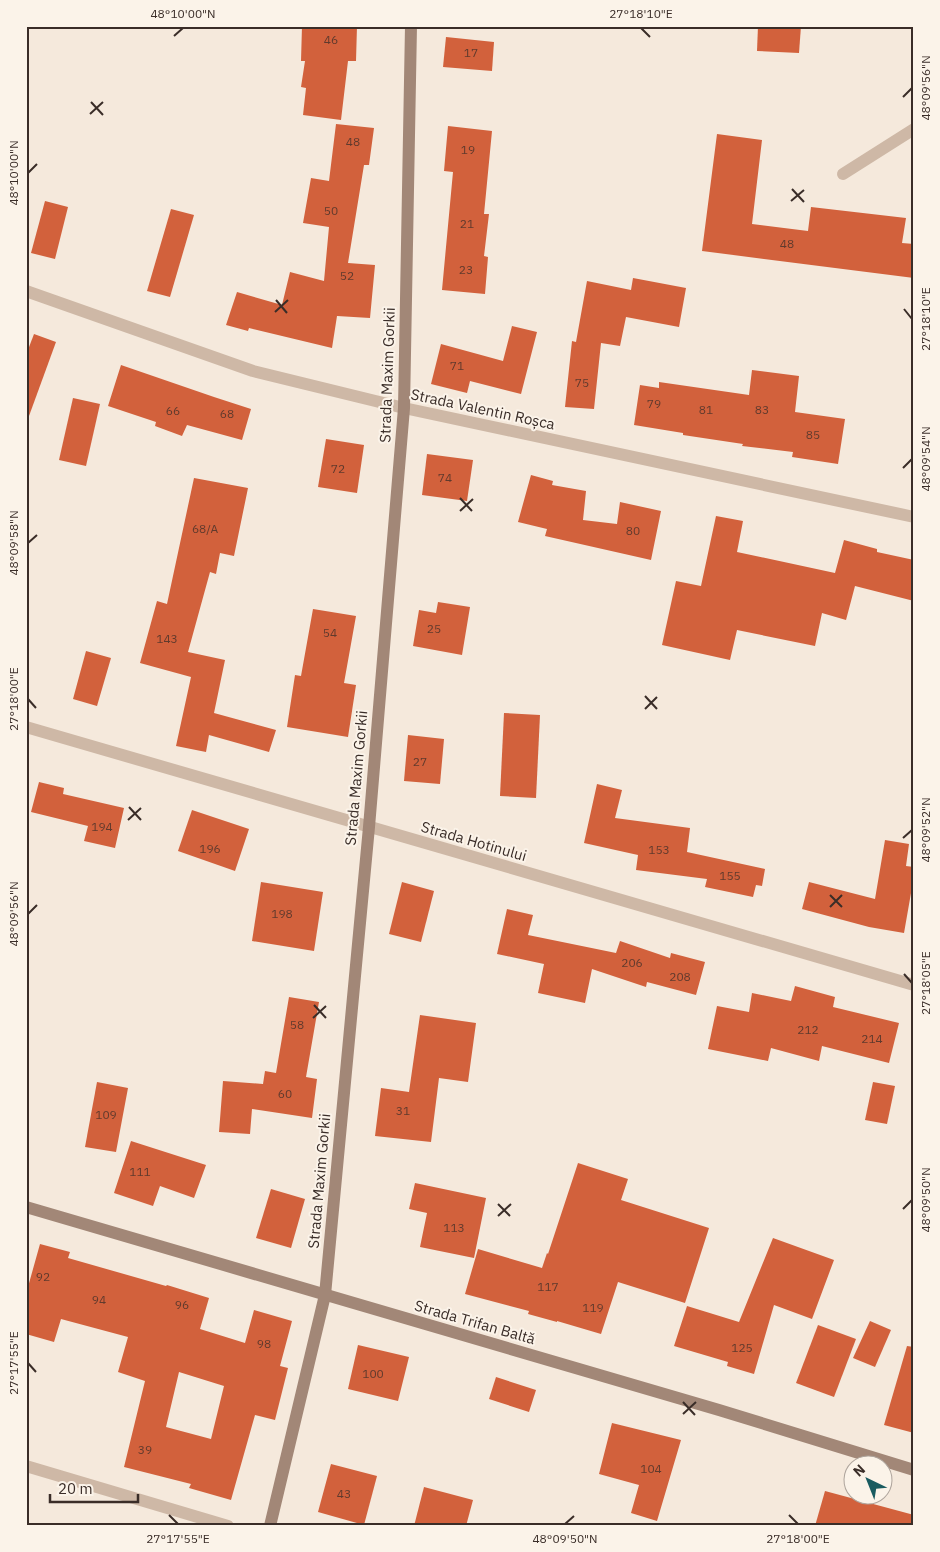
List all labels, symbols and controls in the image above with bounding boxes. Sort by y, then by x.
text: 48°10'00"N [150,6,216,21]
text: 27°18'10"E [609,6,673,21]
house number: 46 [324,32,338,47]
house number: 17 [464,45,478,60]
text: 48°09'56"N [918,55,933,121]
house number: 48 [346,134,360,149]
text: 48°10'00"N [6,140,21,206]
house number: 19 [461,142,475,157]
house number: 50 [324,203,338,218]
house number: 21 [460,216,474,231]
house number: 48 [780,236,794,251]
house number: 23 [459,262,473,277]
house number: 52 [340,268,354,283]
text: 27°18'10"E [918,287,933,351]
street label: Strada Maxim Gorkii [375,307,399,443]
house number: 71 [450,358,464,373]
house number: 75 [575,375,589,390]
street label: Strada Valentin Roșca [409,384,557,434]
house number: 79 [647,396,661,411]
house number: 81 [699,402,713,417]
house number: 83 [755,402,769,417]
house number: 66 [166,403,180,418]
house number: 68 [220,406,234,421]
text: 48°09'54"N [918,426,933,492]
house number: 85 [806,427,820,442]
house number: 72 [331,461,345,476]
house number: 74 [438,470,452,485]
text: 48°09'58"N [6,510,21,576]
house number: 68/A [192,521,218,536]
house number: 80 [626,523,640,538]
house number: 25 [427,621,441,636]
house number: 54 [323,625,337,640]
house number: 143 [156,631,178,646]
text: 27°18'00"E [6,667,21,731]
street label: Strada Maxim Gorkii [341,710,371,846]
house number: 27 [413,754,427,769]
text: 48°09'52"N [918,797,933,863]
street label: Strada Hotinului [419,817,529,865]
house number: 194 [91,819,113,834]
house number: 196 [199,841,221,856]
house number: 153 [648,842,670,857]
house number: 155 [719,868,741,883]
text: 48°09'56"N [6,881,21,947]
house number: 198 [271,906,293,921]
text: 27°18'05"E [918,951,933,1015]
house number: 206 [621,955,643,970]
house number: 208 [669,969,691,984]
house number: 58 [290,1017,304,1032]
house number: 212 [797,1022,819,1037]
house number: 214 [861,1031,883,1046]
house number: 60 [278,1086,292,1101]
house number: 31 [396,1103,410,1118]
house number: 109 [95,1107,117,1122]
street label: Strada Maxim Gorkii [304,1113,334,1249]
house number: 111 [129,1164,151,1179]
text: 48°09'50"N [918,1167,933,1233]
house number: 113 [443,1220,465,1235]
house number: 92 [36,1269,50,1284]
house number: 117 [537,1279,559,1294]
house number: 94 [92,1292,106,1307]
street label: Strada Trifan Baltă [412,1296,538,1348]
house number: 96 [175,1297,189,1312]
house number: 119 [582,1300,604,1315]
text: 27°17'55"E [6,1331,21,1395]
house number: 98 [257,1336,271,1351]
house number: 125 [731,1340,753,1355]
house number: 100 [362,1366,384,1381]
house number: 39 [138,1442,152,1457]
north arrow [842,1454,892,1504]
text: N [849,1460,869,1481]
house number: 104 [640,1461,662,1476]
scale bar [50,1472,138,1504]
text: 20 m [58,1479,93,1498]
house number: 43 [337,1486,351,1501]
text: 27°17'55"E [146,1531,210,1546]
text: 48°09'50"N [532,1531,598,1546]
text: 27°18'00"E [766,1531,830,1546]

